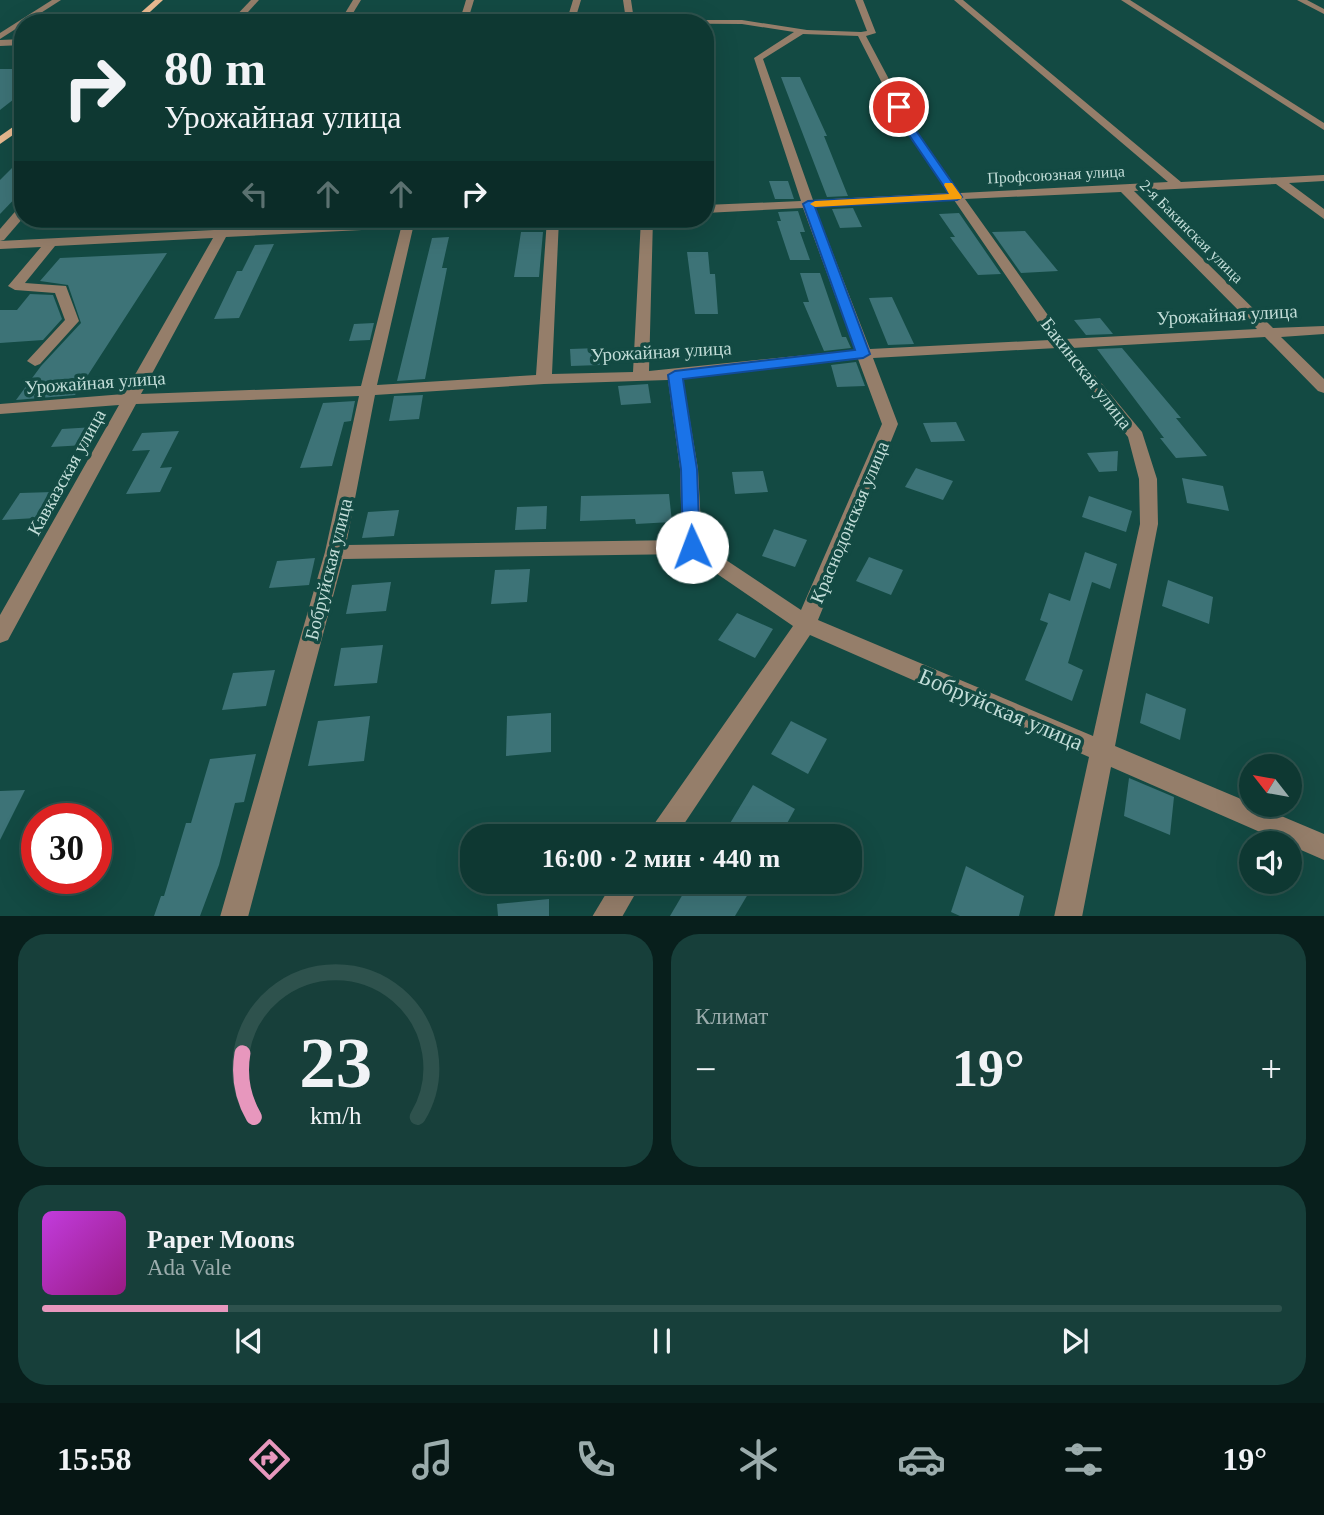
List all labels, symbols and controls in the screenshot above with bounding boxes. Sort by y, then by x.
text: 80 m [164,41,266,96]
icon: right [49,42,140,133]
pin [869,77,929,137]
icon: arrive [880,88,918,126]
text: Урожайная улица [164,99,402,135]
street label: Профсоюзная улица [987,162,1125,188]
icon: left [236,175,274,213]
icon: ahead [309,175,347,213]
icon: ahead [382,175,420,213]
icon: right [455,175,493,213]
street label: 2-я Бакинская улица [1136,176,1247,287]
street label: Урожайная улица [1156,300,1299,329]
street label: Бакинская улица [1037,314,1137,433]
street label: Урожайная улица [590,337,733,366]
street label: Урожайная улица [24,367,167,398]
street label: Кавказская улица [23,405,110,539]
street label: Краснодонская улица [806,438,893,606]
street label: Бобруйская улица [301,496,356,642]
position arrow [655,510,729,584]
street label: Бобруйская улица [915,664,1087,755]
north arrow [1239,754,1302,817]
map controls [1239,754,1302,894]
speed limit sign: 30 [21,803,112,894]
button: sound [1239,831,1302,894]
text: 16:00 · 2 мин · 440 m [542,844,780,873]
text: Климат [695,1004,768,1029]
text: 23 [299,1022,372,1103]
text: 19° [952,1040,1025,1097]
text: − [695,1048,716,1090]
text: + [1261,1048,1282,1090]
text: km/h [310,1101,362,1128]
text: Paper Moons [147,1225,295,1254]
text: Ada Vale [147,1255,232,1280]
icon: previous [230,1322,268,1360]
icon: pause [643,1322,681,1360]
icon: next [1056,1322,1094,1360]
icon: directions [245,1435,294,1484]
icon: music [408,1435,457,1484]
icon: phone [571,1435,620,1484]
icon: climate [734,1435,783,1484]
icon: car [897,1435,946,1484]
icon: filters [1059,1435,1108,1484]
text: 15:58 [57,1441,132,1477]
text: 19° [1222,1441,1267,1477]

